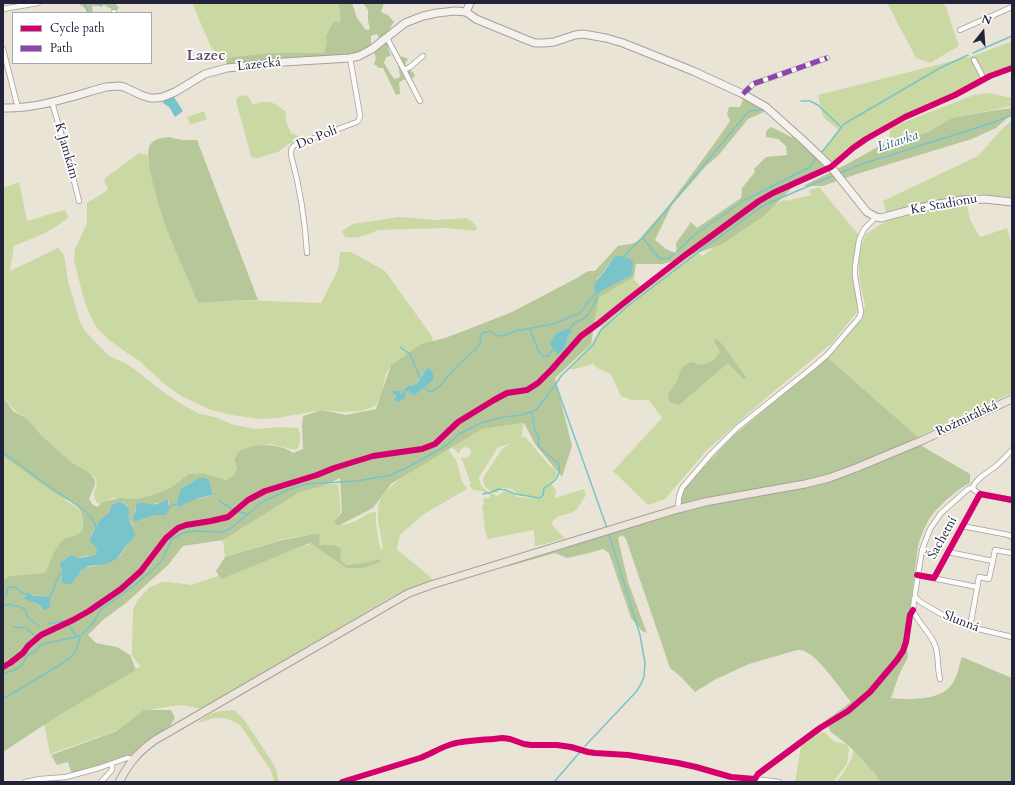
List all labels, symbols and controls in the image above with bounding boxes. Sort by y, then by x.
text: N [980,11,993,29]
legend [12,12,152,64]
north arrow [963,12,1003,52]
text: Cycle path [50,20,105,36]
text: Path [50,40,73,56]
district label: Lazec [187,48,225,66]
street label: Lazecká [236,55,282,75]
street label: K Jamkám [51,121,81,181]
street label: Do Polí [294,123,340,153]
water label: Litavka [875,127,921,157]
street label: Ke Stadionu [909,191,979,219]
street label: Rožmitálská [934,398,1000,440]
street label: Šachetní [925,514,961,562]
street label: Slunná [941,608,981,636]

